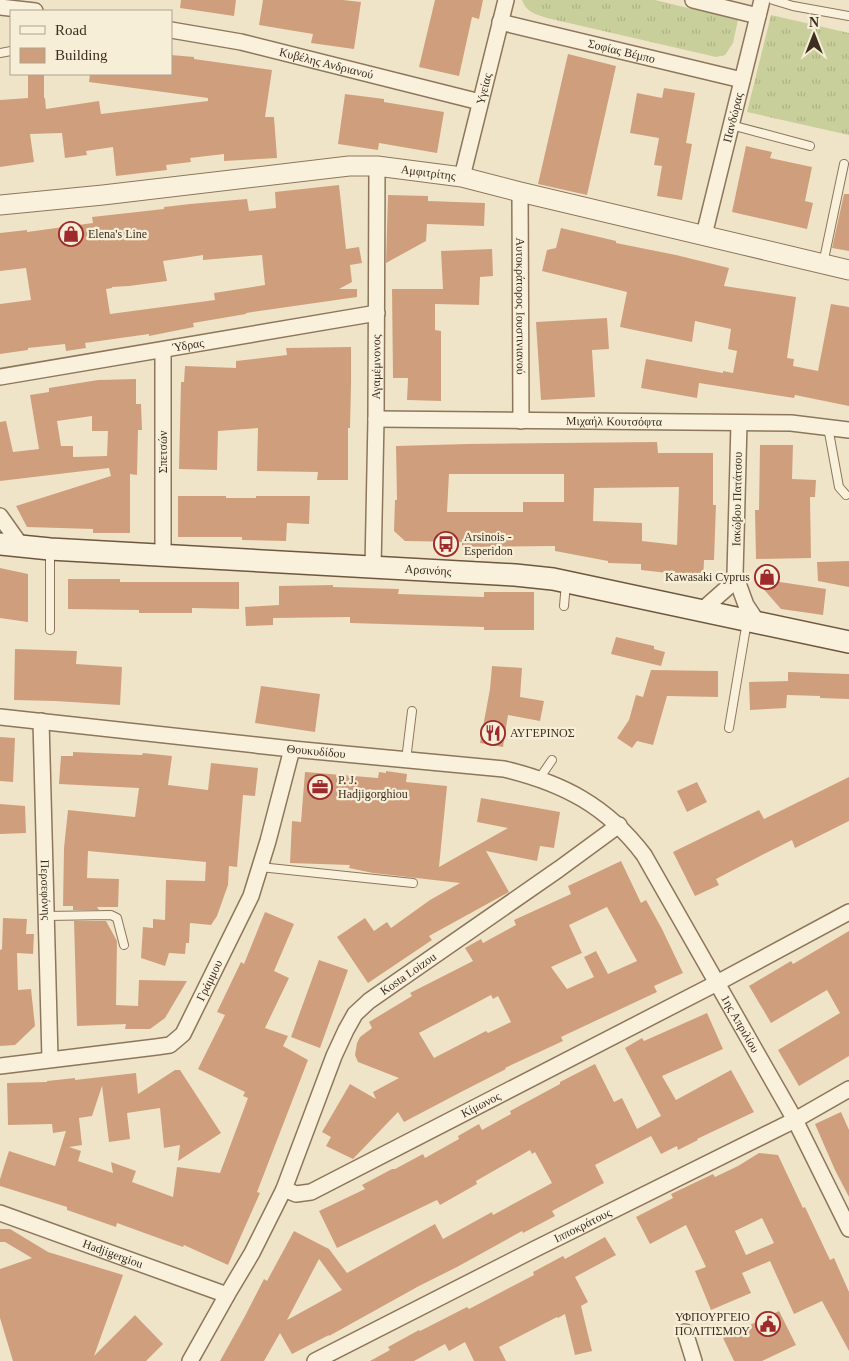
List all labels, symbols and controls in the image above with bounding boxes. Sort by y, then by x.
legend [10,10,172,75]
north arrow [789,10,839,60]
text: N [809,15,819,30]
text: Road [55,22,87,38]
street label: Σοφίας Βέμπο [586,36,657,66]
street label: Κυβέλης Ανδριανού [278,45,375,82]
text: Building [55,47,108,63]
street label: Υγείας [473,71,495,106]
street label: Πανδώρας [720,91,746,144]
street label: Αμφιτρίτης [400,162,457,183]
shop icon: Elena's Line [58,221,84,247]
place label: Elena's Line [88,227,147,241]
street label: Αυτοκράτορος Ιουστινιανού [513,237,528,375]
street label: Αγαμέμνονος [369,334,383,400]
street label: Ύδρας [171,335,205,355]
street label: Μιχαήλ Κουτσόφτα [566,414,663,429]
street label: Σπετσών [156,430,170,473]
street label: Ιακώβου Πατάτσου [729,452,745,546]
place label: Arsinois - Esperidon [464,530,513,558]
bus stop icon: Arsinois - Esperidon [433,531,459,557]
street label: Αρσινόης [404,562,452,578]
shop icon: Kawasaki Cyprus [754,564,780,590]
place label: Kawasaki Cyprus [665,570,750,584]
restaurant icon: ΑΥΓΕΡΙΝΟΣ [480,720,506,746]
place label: ΑΥΓΕΡΙΝΟΣ [510,726,575,740]
street label: Θουκυδίδου [286,741,346,761]
place label: P. J. Hadjigorghiou [338,773,408,801]
office icon: P. J. Hadjigorghiou [307,774,333,800]
street label: Περσεφόνης [38,859,53,921]
street label: Kosta Loizou [377,949,439,998]
street label: Γράμμου [193,958,225,1003]
street label: 1ης Απριλίου [718,992,762,1055]
street label: Κίμωνος [459,1089,503,1121]
street label: Ιπποκράτους [552,1205,614,1245]
street label: Hadjigergiou [81,1236,145,1271]
place label: ΥΦΠΟΥΡΓΕΙΟ ΠΟΛΙΤΙΣΜΟΥ [675,1310,750,1338]
public building icon: ΥΦΠΟΥΡΓΕΙΟ ΠΟΛΙΤΙΣΜΟΥ [755,1311,781,1337]

